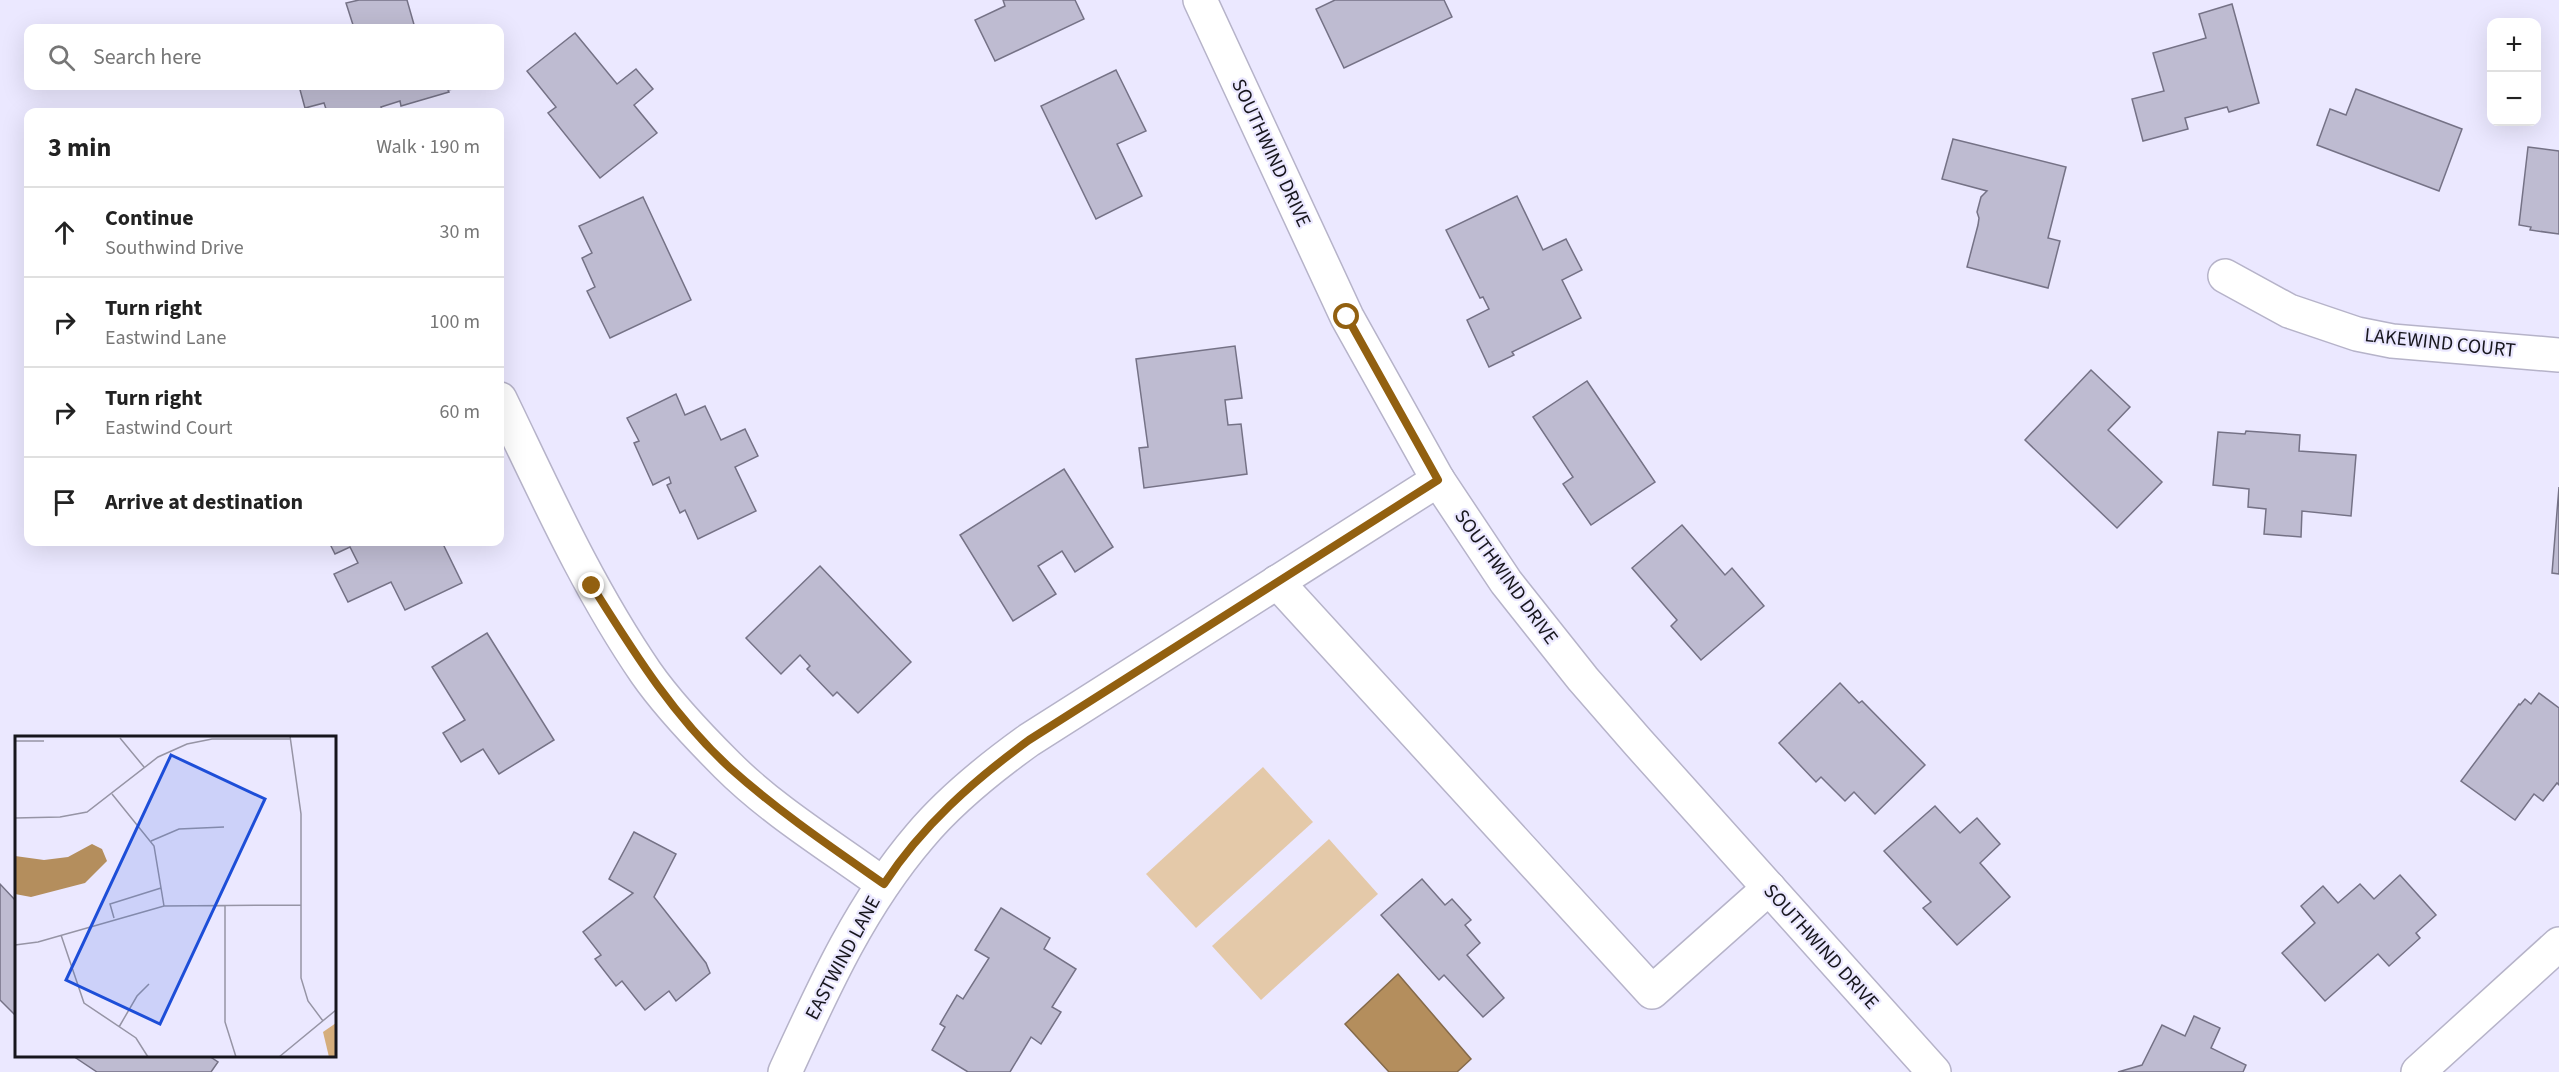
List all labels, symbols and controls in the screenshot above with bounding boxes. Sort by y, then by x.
map controls [2487,18,2541,126]
button: + [2487,18,2541,72]
search box [24,24,504,90]
icon: search [45,41,78,74]
text: Search here [93,41,201,73]
button: − [2487,72,2541,126]
street label: SOUTHWIND DRIVE [1224,74,1318,232]
text: 3 min [48,129,111,166]
text: Walk · 190 m [376,133,480,161]
text: Continue [105,202,194,234]
icon: ahead [48,216,81,249]
text: 30 m [440,218,480,246]
text: Southwind Drive [105,234,244,262]
text: Turn right [105,292,202,324]
route start [1333,303,1359,329]
icon: right [48,306,81,339]
text: 100 m [430,308,480,336]
street label: LAKEWIND COURT [2363,321,2517,365]
text: Eastwind Lane [105,324,226,352]
text: Turn right [105,382,202,414]
icon: right [48,396,81,429]
text: 60 m [440,398,480,426]
text: Eastwind Court [105,414,233,442]
icon: arrive [48,486,81,519]
text: Arrive at destination [105,486,303,518]
street label: SOUTHWIND DRIVE [1447,504,1565,650]
route end [578,572,604,598]
inset map [15,736,336,1057]
street label: SOUTHWIND DRIVE [1757,878,1885,1016]
street label: EASTWIND LANE [799,891,887,1025]

